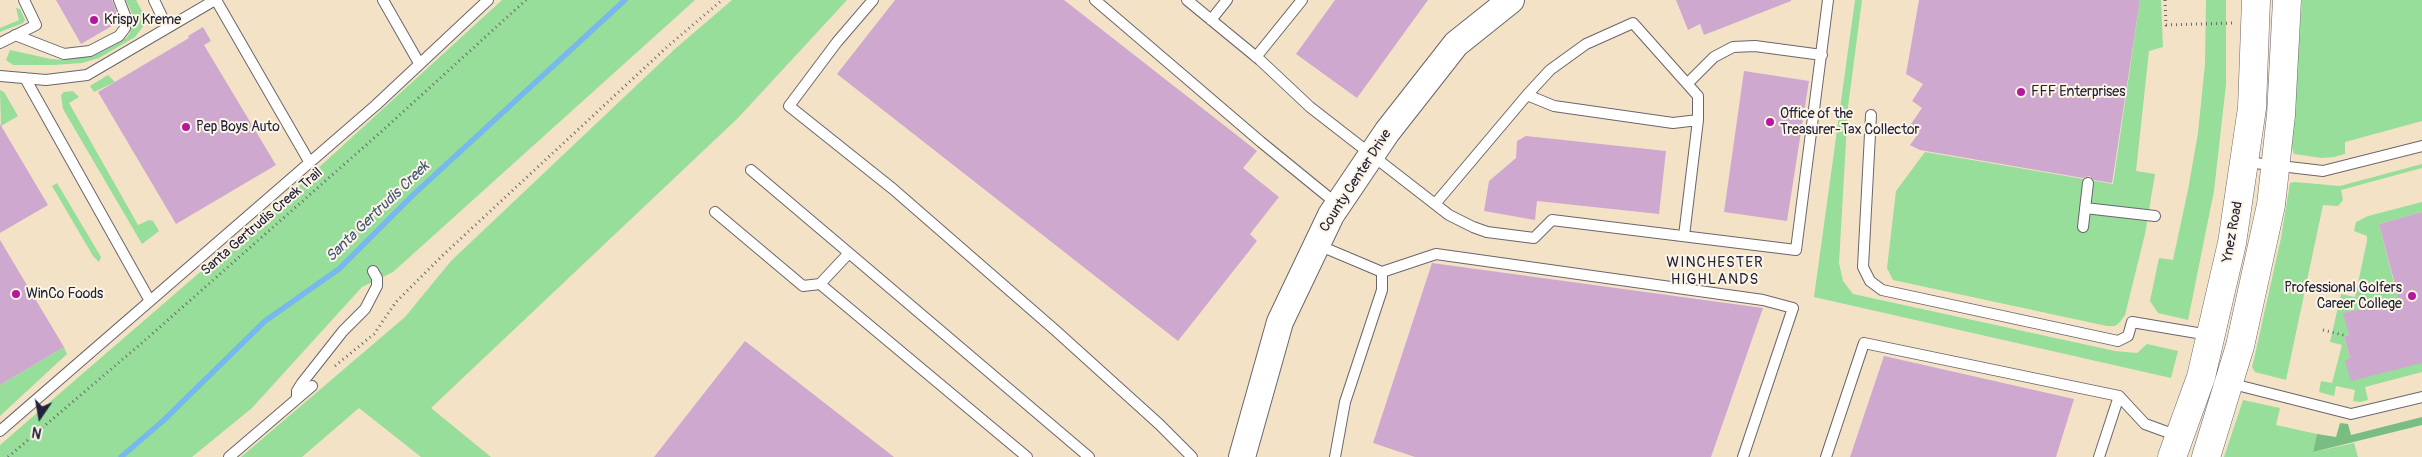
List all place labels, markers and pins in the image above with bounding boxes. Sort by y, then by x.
place label: Krispy Kreme [104,12,181,28]
marker: Krispy Kreme [88,14,100,26]
place label: FFF Enterprises [2031,84,2125,100]
marker: FFF Enterprises [2015,86,2027,98]
place label: Office of the Treasurer-Tax Collector [1780,106,1920,138]
marker: Office of the Treasurer-Tax Collector [1764,116,1776,128]
place label: Pep Boys Auto [196,119,280,135]
marker: Pep Boys Auto [180,121,192,133]
place label: Professional Golfers Career College [2284,280,2402,312]
place label: WinCo Foods [26,286,103,302]
marker: WinCo Foods [10,288,22,300]
marker: Professional Golfers Career College [2406,290,2418,302]

